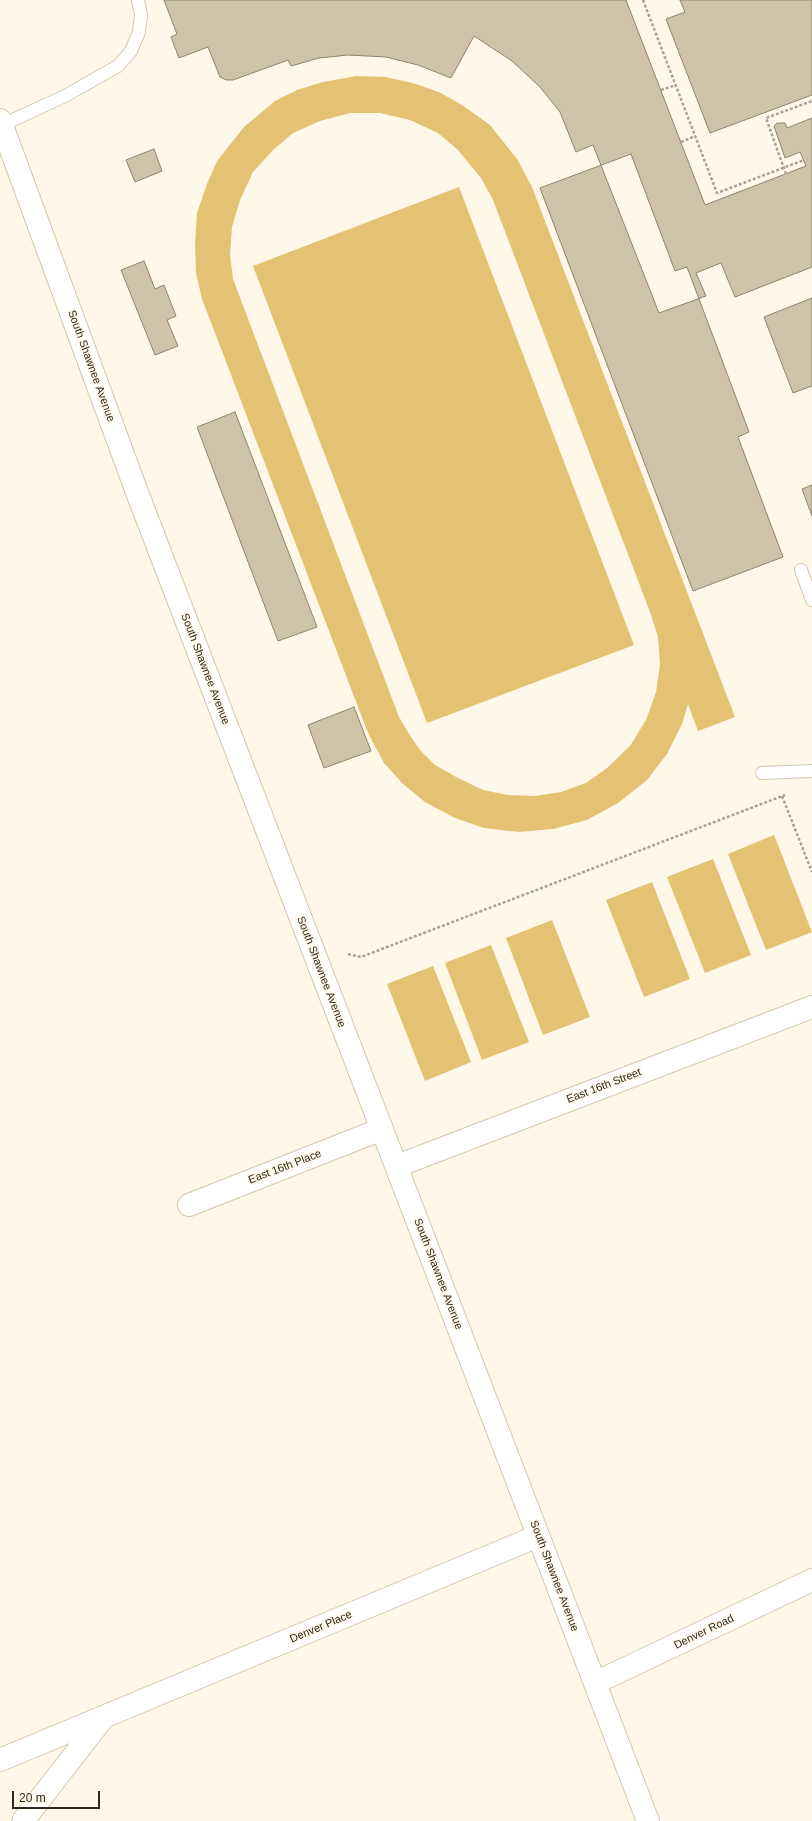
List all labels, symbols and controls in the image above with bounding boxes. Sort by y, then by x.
street label: South Shawnee Avenue [65,308,117,424]
street label: South Shawnee Avenue [178,612,232,726]
street label: South Shawnee Avenue [294,915,348,1029]
street label: East 16th Street [565,1066,643,1106]
street label: East 16th Place [247,1147,323,1187]
street label: South Shawnee Avenue [411,1217,465,1331]
street label: South Shawnee Avenue [527,1519,581,1633]
street label: Denver Place [288,1608,354,1646]
street label: Denver Road [672,1612,736,1652]
scale bar [14,1783,102,1809]
text: 20 m [19,1791,46,1805]

